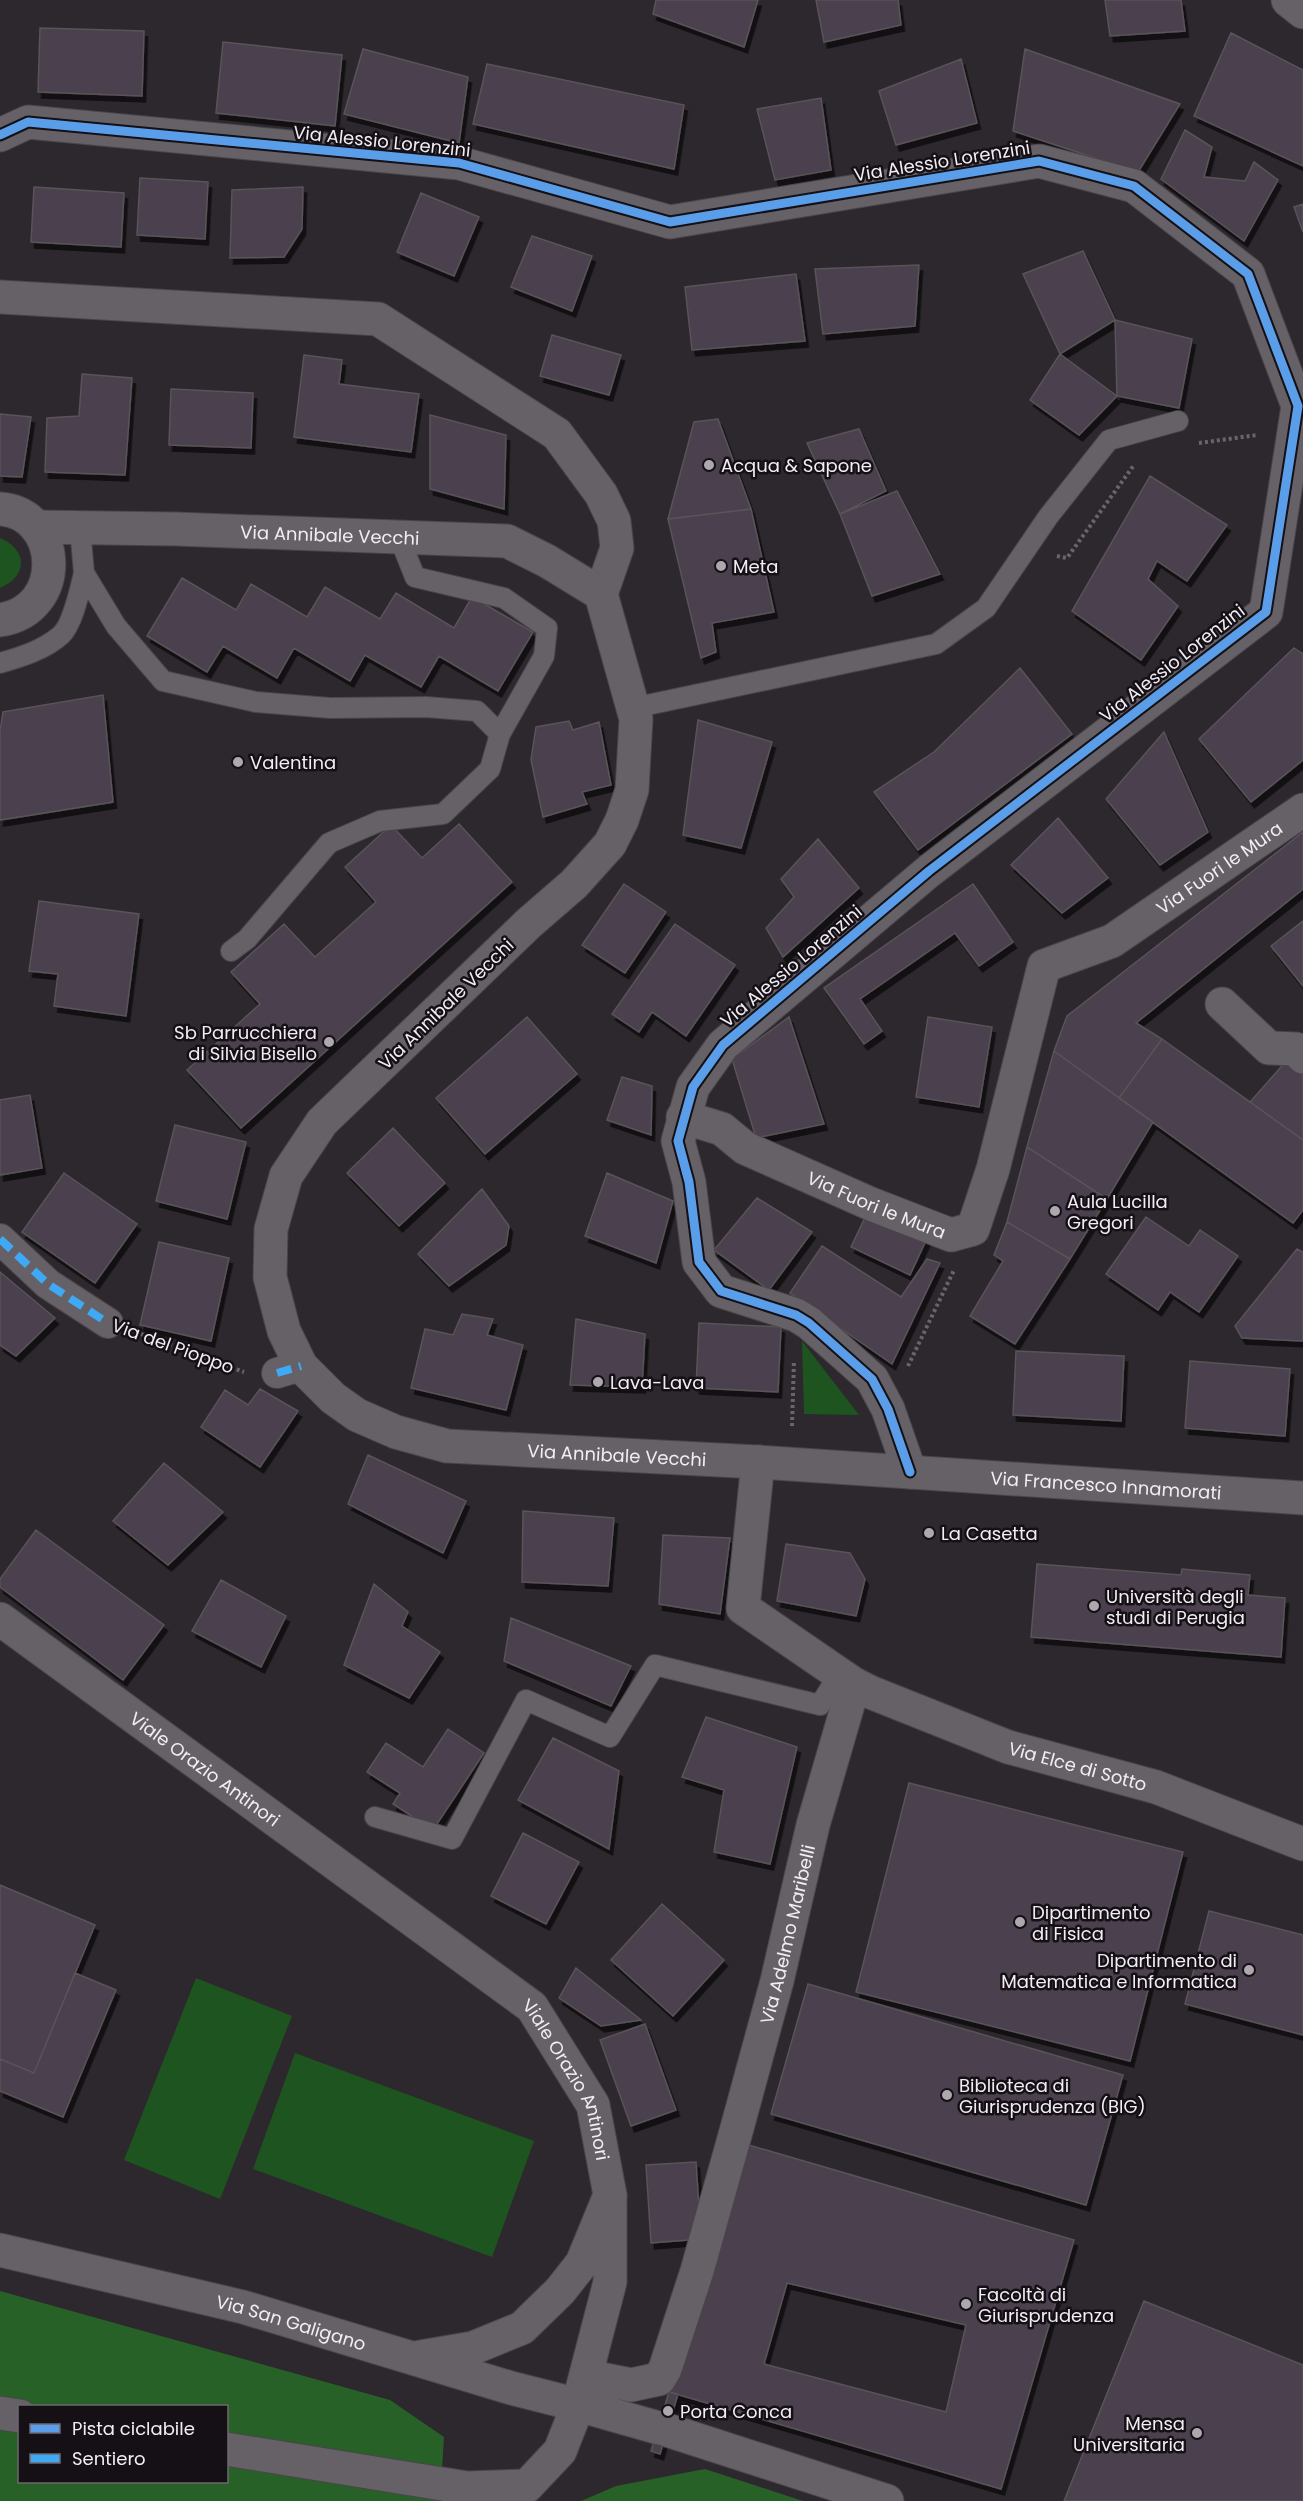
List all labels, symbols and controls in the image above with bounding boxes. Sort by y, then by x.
street label: Via Alessio Lorenzini [292,119,472,163]
street label: Via Alessio Lorenzini [852,135,1032,187]
place label: Acqua & Sapone [721,453,872,478]
marker: Acqua & Sapone [702,458,716,472]
street label: Via Annibale Vecchi [240,519,420,550]
place label: Meta [733,554,778,579]
marker: Meta [714,559,728,573]
street label: Via Alessio Lorenzini [1094,598,1250,728]
place label: Valentina [250,750,336,775]
marker: Valentina [231,755,245,769]
street label: Via Fuori le Mura [1151,815,1287,920]
street label: Via Alessio Lorenzini [715,899,867,1033]
street label: Via Annibale Vecchi [373,933,519,1075]
place label: Sb Parrucchiera di Silvia Bisello [174,1020,317,1066]
marker: Sb Parrucchiera di Silvia Bisello [322,1035,336,1049]
street label: Via Fuori le Mura [803,1165,950,1244]
place label: Aula Lucilla Gregori [1067,1189,1168,1235]
marker: Aula Lucilla Gregori [1048,1204,1062,1218]
street label: Via del Pioppo [108,1312,238,1380]
place label: Lava-Lava [610,1370,704,1395]
marker: Lava-Lava [591,1375,605,1389]
street label: Via Annibale Vecchi [527,1438,707,1472]
street label: Via Francesco Innamorati [990,1465,1222,1505]
place label: La Casetta [941,1521,1038,1546]
marker: La Casetta [922,1526,936,1540]
place label: Università degli studi di Perugia [1106,1584,1245,1630]
marker: Università degli studi di Perugia [1087,1599,1101,1613]
street label: Viale Orazio Antinori [125,1706,285,1832]
street label: Via Elce di Sotto [1006,1735,1150,1796]
street label: Via Adelmo Maribelli [753,1842,821,2027]
place label: Dipartimento di Fisica [1032,1900,1150,1946]
marker: Dipartimento di Fisica [1013,1915,1027,1929]
place label: Dipartimento di Matematica e Informatica [1001,1948,1237,1994]
marker: Dipartimento di Matematica e Informatica [1242,1963,1256,1977]
street label: Viale Orazio Antinori [518,1992,616,2163]
place label: Biblioteca di Giurisprudenza (BIG) [959,2073,1146,2119]
marker: Biblioteca di Giurisprudenza (BIG) [940,2088,954,2102]
place label: Facoltà di Giurisprudenza [978,2282,1114,2328]
street label: Via San Galigano [214,2289,369,2356]
marker: Facoltà di Giurisprudenza [959,2297,973,2311]
place label: Porta Conca [680,2399,792,2424]
marker: Porta Conca [661,2404,675,2418]
legend [18,2405,228,2483]
place label: Mensa Universitaria [1073,2411,1185,2457]
text: Pista ciclabile [72,2416,195,2441]
marker: Mensa Universitaria [1190,2426,1204,2440]
text: Sentiero [72,2446,146,2471]

